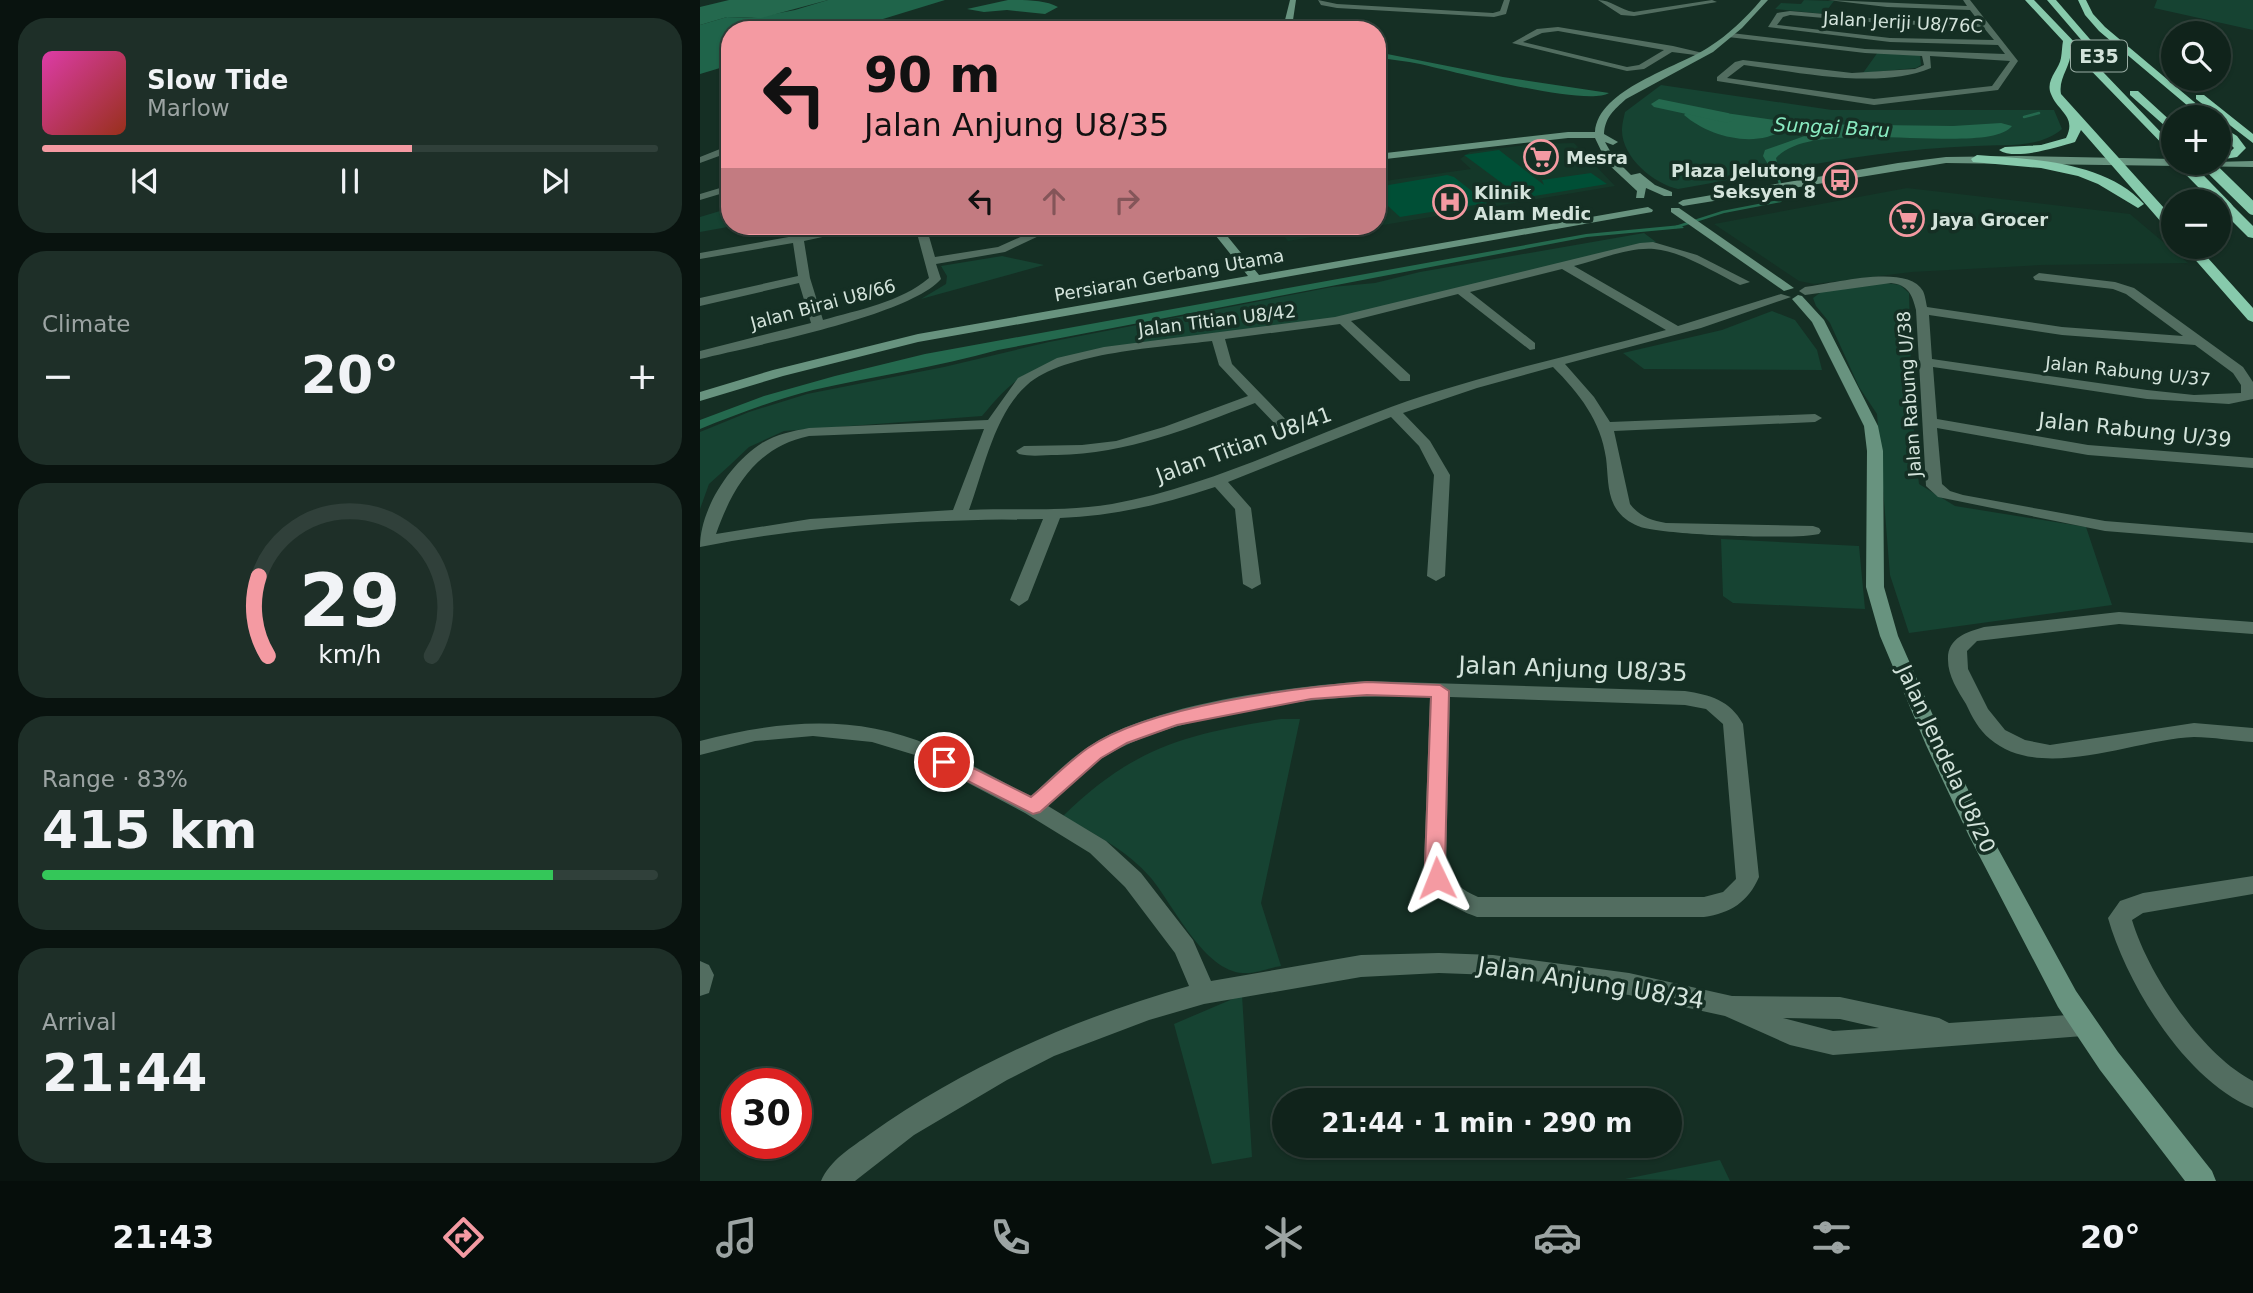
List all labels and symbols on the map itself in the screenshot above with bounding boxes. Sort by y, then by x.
street label: Jalan Jeriji U8/76C [1821,7,1984,37]
road number: E35 [2071,40,2127,72]
water label: Sungai Baru [1774,113,1890,141]
supermarket icon: Mesra [1522,138,1560,176]
place label: Mesra [1566,147,1628,168]
place label: Plaza Jelutong Seksyen 8 [1671,160,1816,202]
bus stop icon: Plaza Jelutong Seksyen 8 [1821,161,1859,199]
place label: Klinik Alam Medic [1474,182,1591,224]
hospital icon: Klinik Alam Medic [1431,183,1469,221]
supermarket icon: Jaya Grocer [1888,200,1926,238]
place label: Jaya Grocer [1930,209,2048,230]
street label: Persiaran Gerbang Utama [1052,244,1286,306]
street label: Jalan Birai U8/66 [747,274,898,334]
street label: Jalan Titian U8/42 [1136,300,1297,340]
street label: Jalan Rabung U/38 [1893,310,1925,479]
street label: Jalan Rabung U/37 [2043,352,2212,390]
street label: Jalan Titian U8/41 [1151,402,1335,489]
street label: Jalan Rabung U/39 [2035,408,2233,452]
street label: Jalan Anjung U8/35 [1456,651,1688,687]
street label: Jalan Jendela U8/20 [1891,660,2000,857]
pin [914,732,974,792]
position arrow [1400,841,1474,915]
street label: Jalan Anjung U8/34 [1474,951,1706,1015]
speed limit sign: 30 [721,1068,812,1159]

